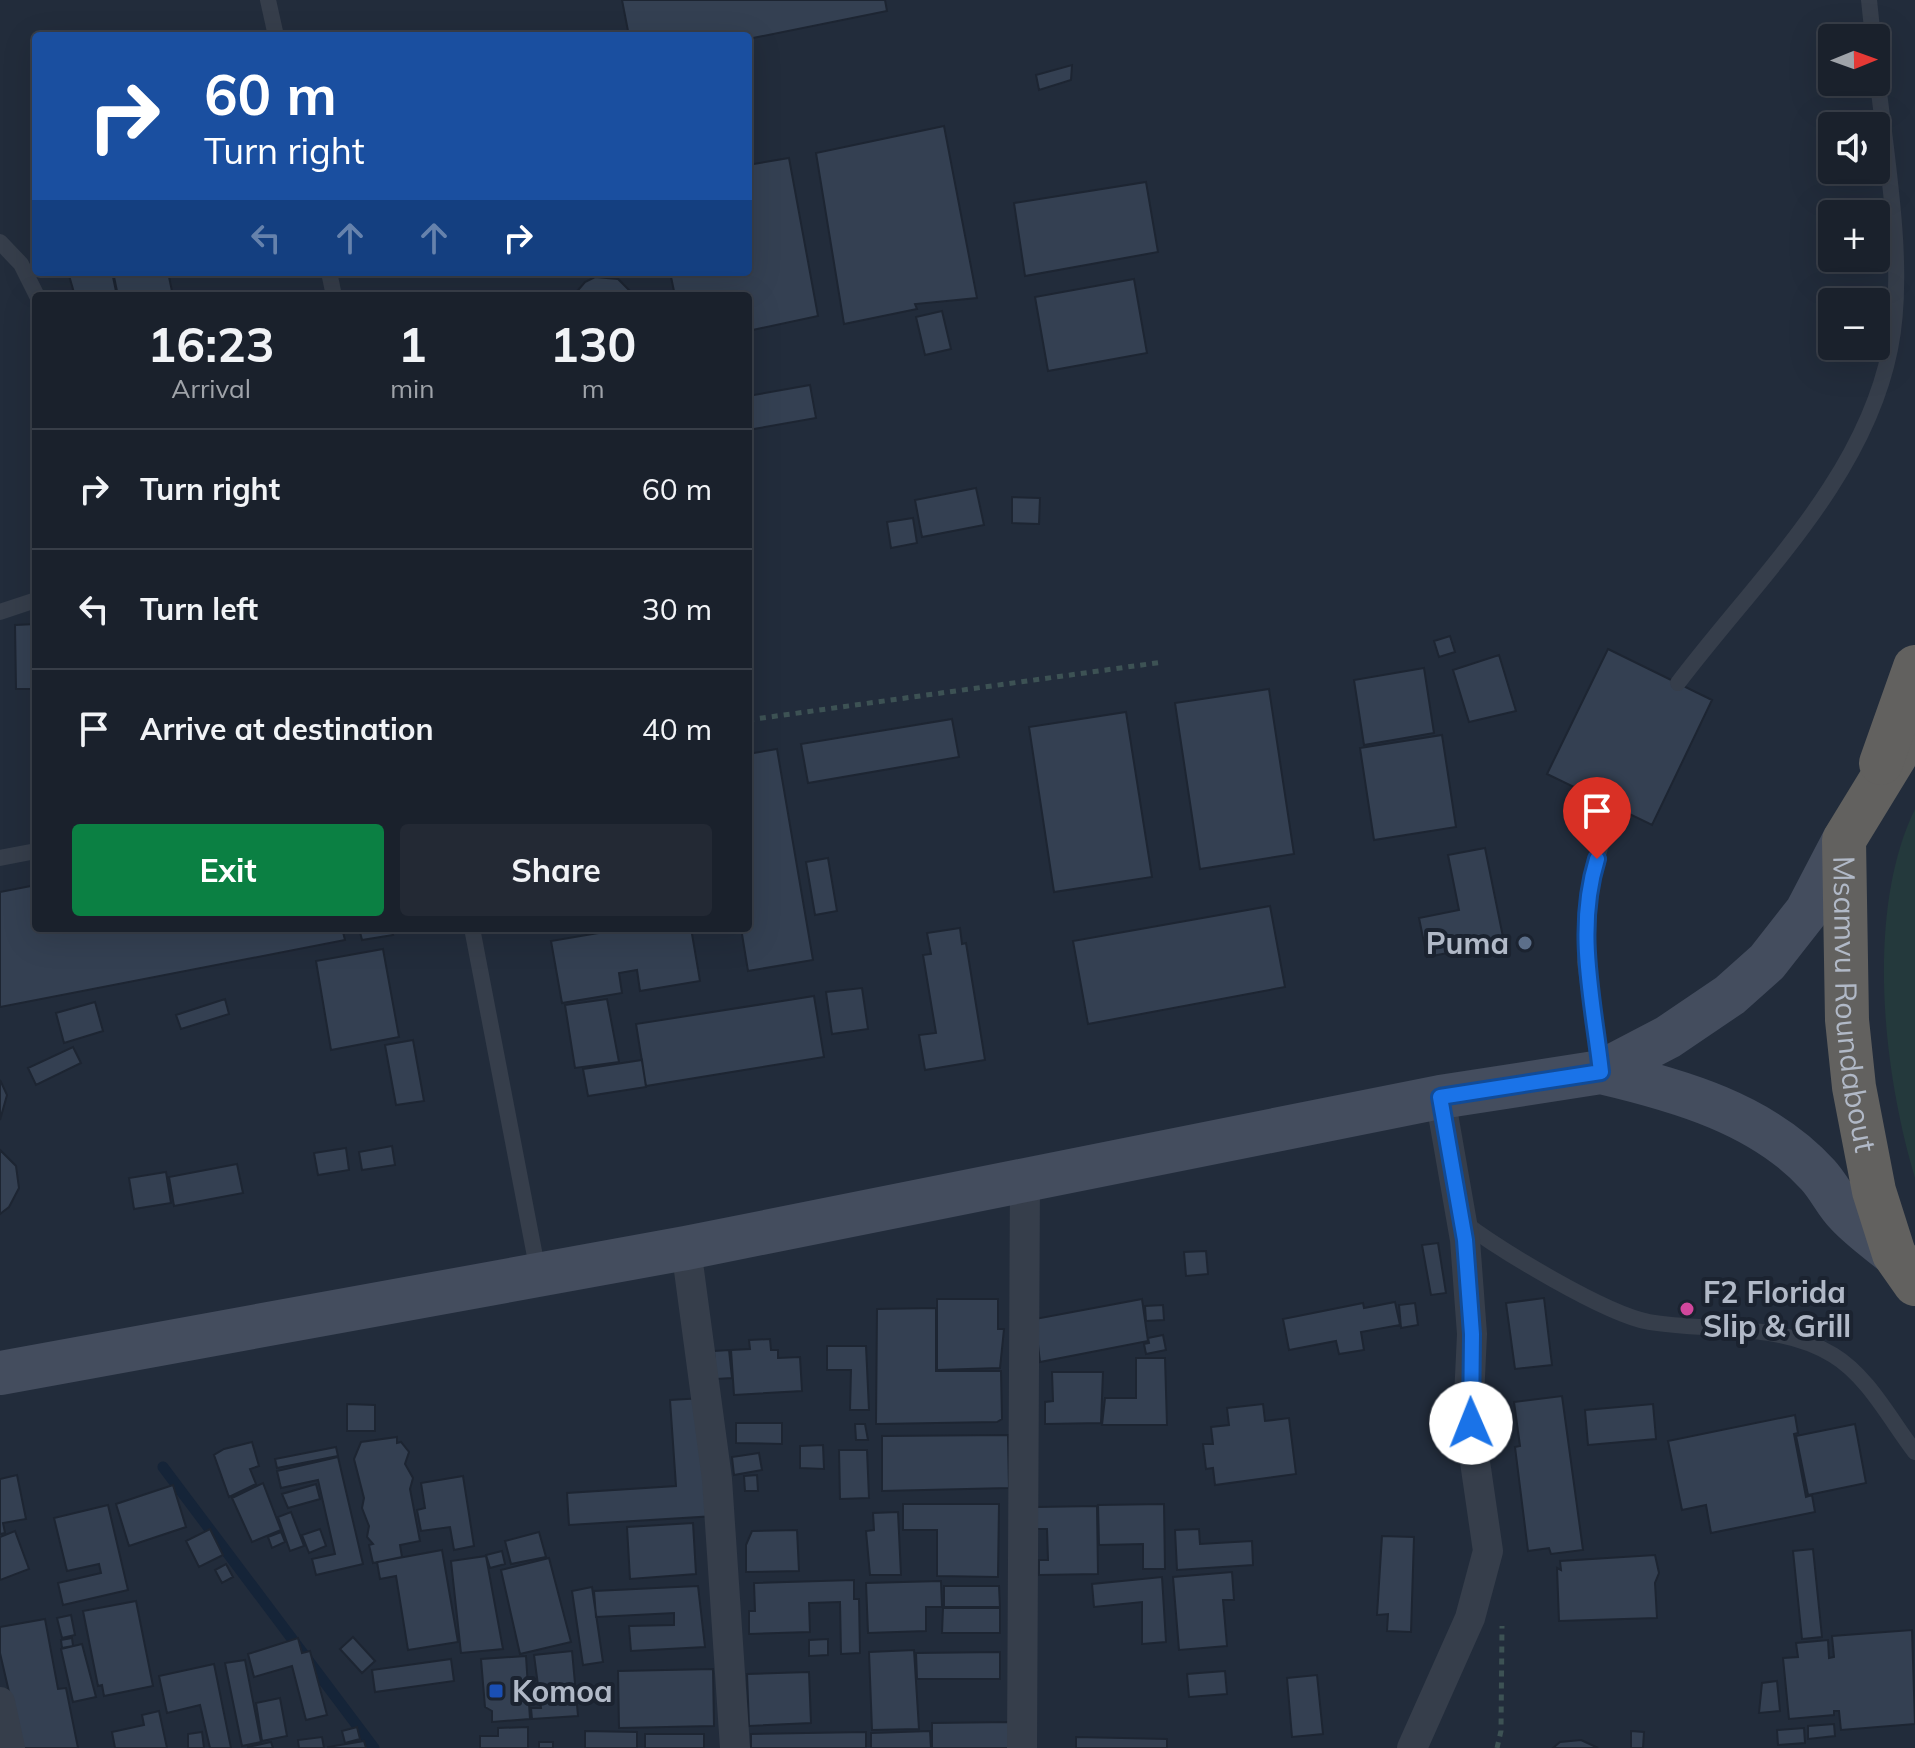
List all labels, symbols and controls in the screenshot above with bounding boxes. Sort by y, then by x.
north arrow [1818,24,1890,96]
map controls [1818,24,1890,360]
text: 60 m [204,59,337,129]
icon: right [72,64,176,168]
button: sound [1818,112,1890,184]
text: Turn right [204,128,365,173]
button: + [1818,200,1890,272]
icon: left [244,216,288,260]
icon: ahead [328,216,372,260]
icon: ahead [412,216,456,260]
icon: right [496,216,540,260]
button: − [1818,288,1890,360]
text: 16:23 [148,314,275,374]
text: 1 [398,314,427,374]
text: 130 [550,314,636,374]
text: Arrival [171,372,251,405]
text: min [390,372,434,405]
text: m [582,372,605,405]
icon: right [72,467,116,511]
text: Turn right [140,470,280,508]
text: 60 m [642,470,712,508]
icon: left [72,587,116,631]
text: Turn left [140,590,258,628]
text: 30 m [642,590,712,628]
icon: arrive [72,707,116,751]
text: Arrive at destination [140,710,434,748]
text: 40 m [642,710,712,748]
pin [1563,777,1631,859]
icon: arrive [1575,789,1619,833]
button: Exit [72,824,384,916]
button: Share [400,824,712,916]
street label: Msamvu Roundabout [1825,856,1885,1155]
place label: Puma [1426,924,1509,962]
marker: Puma [1516,934,1534,952]
place label: F2 Florida Slip & Grill [1703,1273,1851,1345]
marker: F2 Florida Slip & Grill [1678,1300,1696,1318]
position arrow [1429,1381,1513,1465]
place label: Komoa [512,1672,613,1710]
marker: Komoa [487,1682,505,1700]

